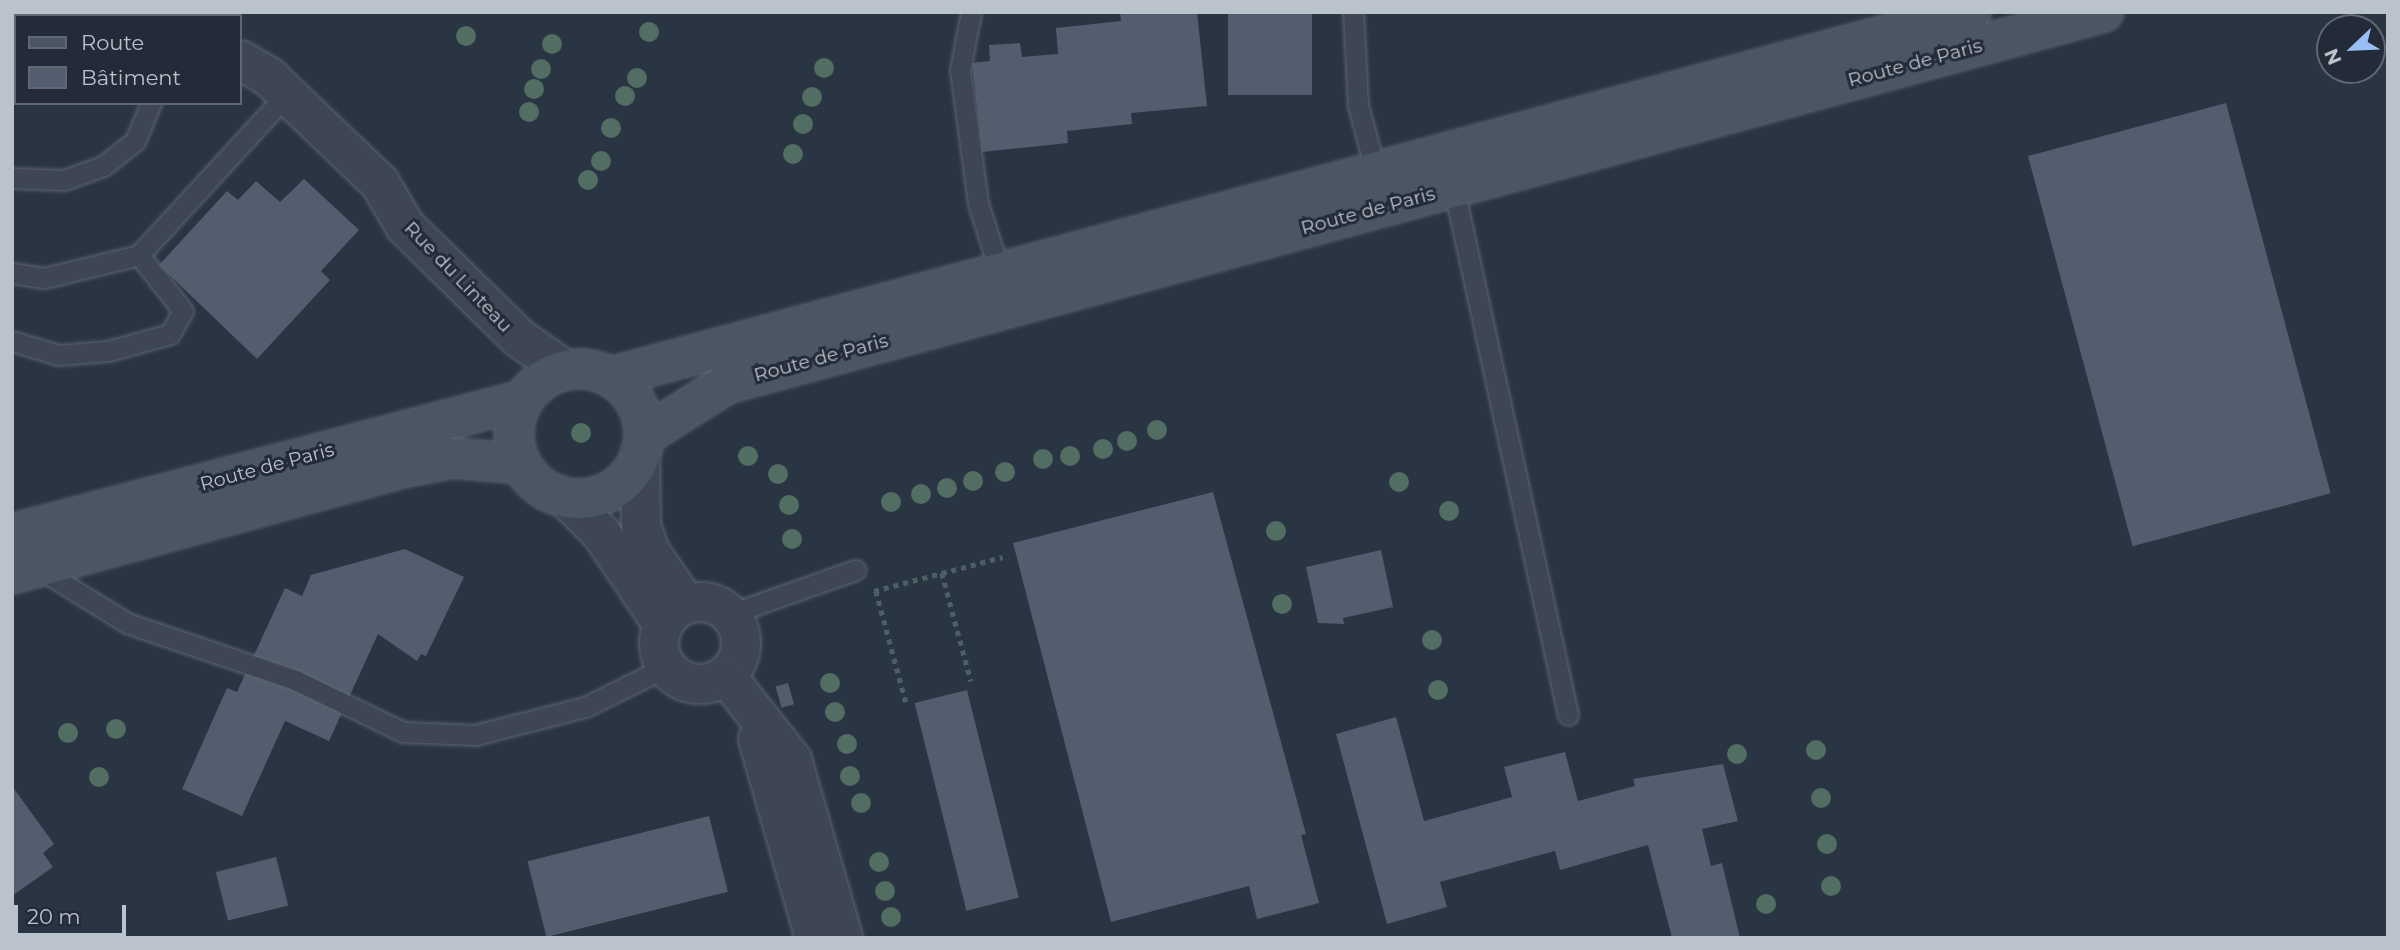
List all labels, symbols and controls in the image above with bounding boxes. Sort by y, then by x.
legend [14,14,242,105]
north arrow [2316,14,2386,84]
text: Route [81,30,144,55]
street label: Route de Paris [1845,34,1985,92]
text: N [2319,45,2347,68]
text: Bâtiment [81,65,181,90]
street label: Route de Paris [1298,182,1438,240]
street label: Rue du Linteau [399,217,517,337]
street label: Route de Paris [751,329,891,387]
street label: Route de Paris [197,438,337,496]
scale bar [18,890,130,934]
text: 20 m [27,904,81,929]

